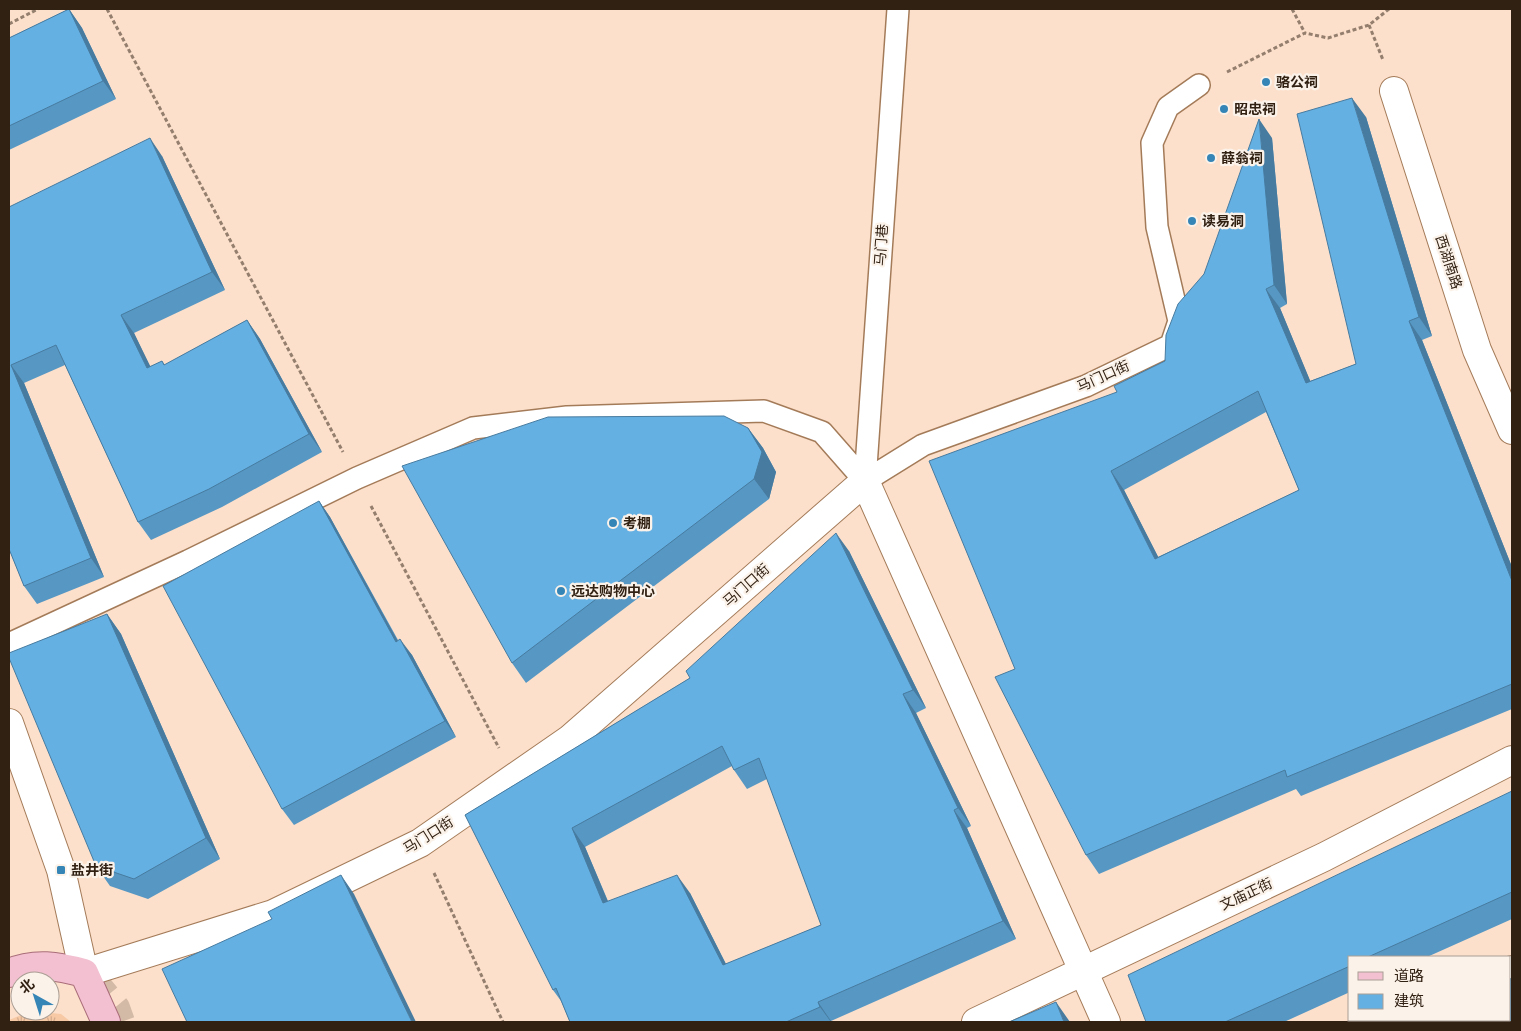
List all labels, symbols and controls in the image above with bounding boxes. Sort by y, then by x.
place label: 骆公祠 [1276,73,1318,92]
marker: 骆公祠 [1260,76,1272,88]
place label: 昭忠祠 [1234,100,1276,119]
marker: 昭忠祠 [1218,103,1230,115]
place label: 薛翁祠 [1221,149,1263,168]
marker: 薛翁祠 [1205,152,1217,164]
place label: 读易洞 [1202,212,1244,231]
marker: 读易洞 [1186,215,1198,227]
street label: 马门巷 [871,223,892,267]
street label: 西湖南路 [1431,233,1466,292]
street label: 马门口街 [1074,356,1133,397]
place label: 考棚 [623,514,651,533]
marker: 考棚 [607,517,619,529]
street label: 马门口街 [719,560,774,611]
place label: 远达购物中心 [571,582,655,601]
marker: 远达购物中心 [555,585,567,597]
street label: 马门口街 [399,813,457,858]
place label: 盐井街 [71,861,113,880]
marker: 盐井街 [55,864,67,876]
street label: 文庙正街 [1217,874,1276,915]
legend [1348,956,1511,1021]
text: 道路 [1394,966,1424,986]
north arrow [10,971,60,1021]
text: 北 [16,974,39,998]
text: 建筑 [1394,991,1424,1011]

